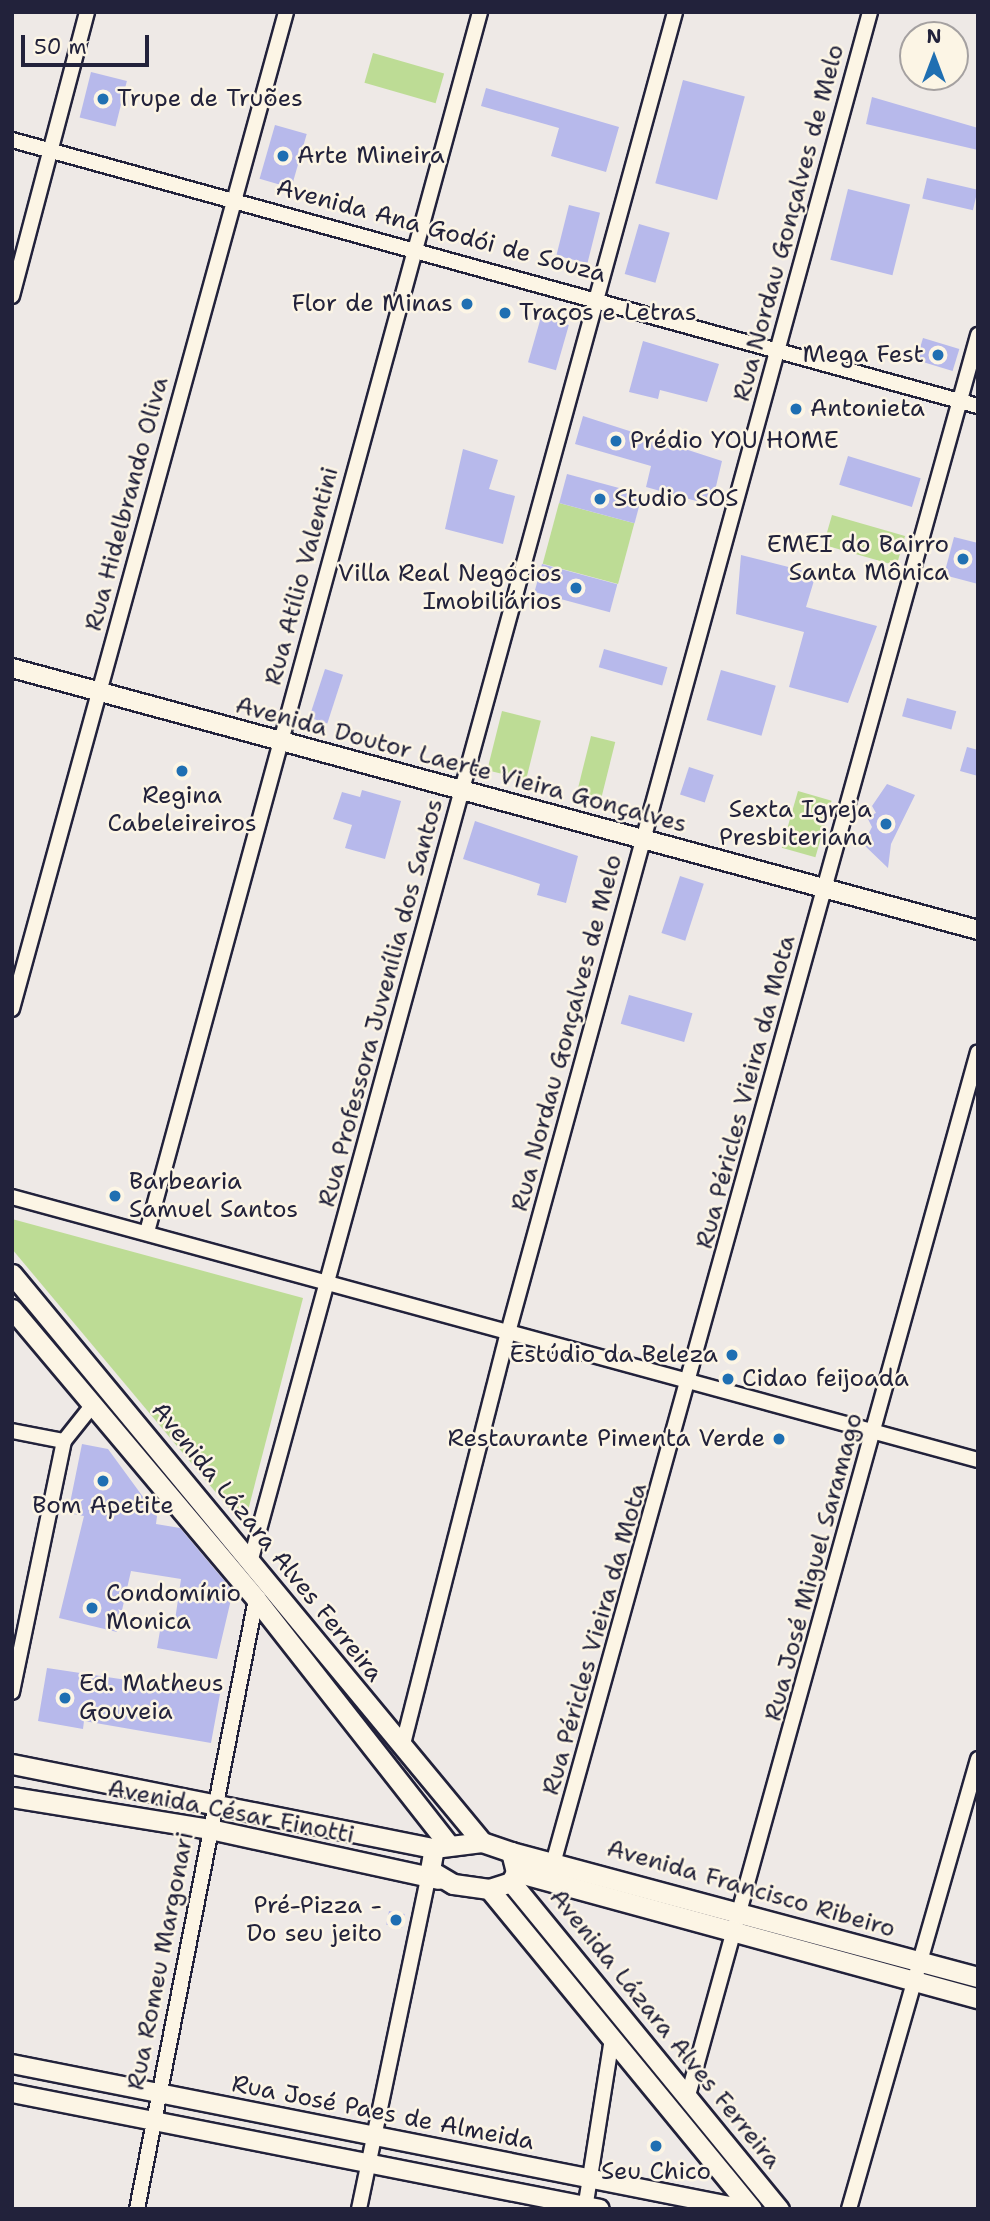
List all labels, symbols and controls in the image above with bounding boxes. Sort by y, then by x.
scale bar [24,21,152,65]
north arrow [899,21,969,91]
text: N [926,24,942,49]
text: 50 m [34,33,87,61]
street label: Rua Nordau Gonçalves de Melo [727,42,851,404]
place label: Trupe de Truões [117,85,303,113]
marker: Trupe de Truões [95,91,111,107]
place label: Arte Mineira [297,142,445,170]
marker: Arte Mineira [275,148,291,164]
street label: Avenida Ana Godói de Souza [273,173,609,289]
place label: Flor de Minas [292,290,453,318]
marker: Flor de Minas [459,296,475,312]
place label: Traços e Letras [519,299,697,327]
marker: Traços e Letras [497,305,513,321]
place label: Mega Fest [803,341,924,369]
marker: Mega Fest [930,347,946,363]
street label: Rua Hidelbrando Oliva [79,374,175,634]
place label: Antonieta [810,395,925,423]
marker: Antonieta [788,401,804,417]
place label: Prédio YOU HOME [630,427,839,455]
marker: Prédio YOU HOME [608,433,624,449]
street label: Rua Atílio Valentini [259,464,345,688]
place label: Studio SOS [614,485,739,513]
marker: Studio SOS [592,491,608,507]
place label: EMEI do Bairro Santa Mônica [767,531,949,587]
marker: EMEI do Bairro Santa Mônica [955,551,971,567]
place label: Villa Real Negócios Imobiliários [338,560,562,616]
marker: Villa Real Negócios Imobiliários [568,580,584,596]
street label: Avenida Doutor Laerte Vieira Gonçalves [232,691,690,839]
marker: Regina Cabeleireiros [174,763,190,779]
place label: Regina Cabeleireiros [107,782,257,838]
street label: Rua Professora Juvenília dos Santos [313,796,449,1210]
place label: Sexta Igreja Presbiteriana [719,796,872,852]
marker: Sexta Igreja Presbiteriana [878,816,894,832]
street label: Rua Nordau Gonçalves de Melo [505,852,629,1214]
street label: Rua Péricles Vieira da Mota [690,932,802,1252]
place label: Barbearia Samuel Santos [129,1168,298,1224]
marker: Barbearia Samuel Santos [107,1188,123,1204]
place label: Estúdio da Beleza [509,1341,718,1369]
marker: Estúdio da Beleza [724,1347,740,1363]
place label: Cidao feijoada [742,1365,909,1393]
marker: Cidao feijoada [720,1371,736,1387]
street label: Avenida Lázara Alves Ferreira [145,1396,389,1688]
street label: Rua José Miguel Saramago [759,1410,869,1724]
place label: Restaurante Pimenta Verde [448,1425,765,1453]
marker: Restaurante Pimenta Verde [771,1431,787,1447]
marker: Bom Apetite [95,1473,111,1489]
street label: Rua Péricles Vieira da Mota [537,1480,653,1798]
place label: Bom Apetite [32,1492,174,1520]
place label: Condomínio Monica [106,1580,241,1636]
marker: Condomínio Monica [84,1600,100,1616]
place label: Ed. Matheus Gouveia [79,1670,224,1726]
marker: Ed. Matheus Gouveia [57,1690,73,1706]
street label: Avenida César Finotti [105,1774,357,1850]
street label: Rua Romeu Margonari [122,1829,200,2093]
street label: Avenida Francisco Ribeiro [604,1834,898,1944]
street label: Avenida Lázara Alves Ferreira [543,1883,787,2175]
place label: Pré-Pizza - Do seu jeito [247,1892,382,1948]
marker: Pré-Pizza - Do seu jeito [388,1912,404,1928]
street label: Rua José Paes de Almeida [229,2070,537,2156]
marker: Seu Chico [648,2138,664,2154]
place label: Seu Chico [601,2158,711,2186]

